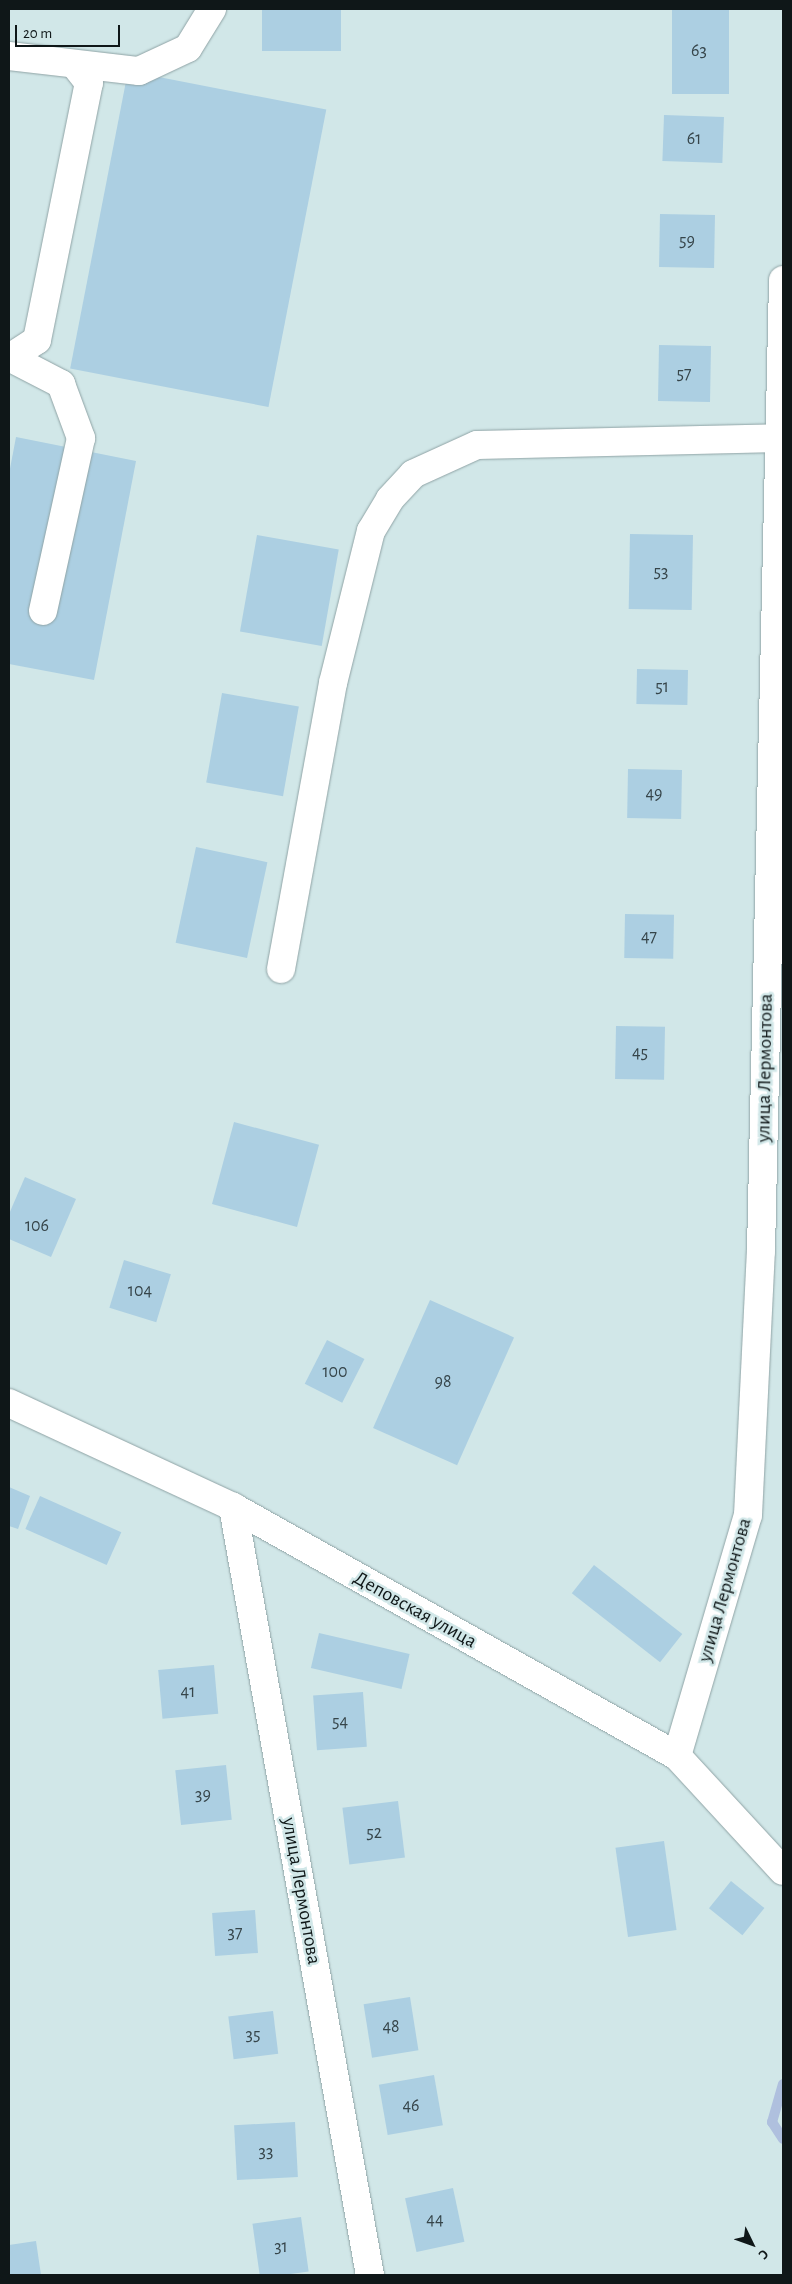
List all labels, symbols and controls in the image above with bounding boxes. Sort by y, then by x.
scale bar [18,15,122,47]
text: 20 m [23,26,52,41]
house number: 63 [691,40,707,62]
house number: 61 [687,128,701,150]
house number: 59 [679,230,695,252]
house number: 57 [676,363,692,385]
house number: 53 [654,561,668,583]
house number: 51 [655,676,669,698]
house number: 49 [645,783,663,805]
house number: 47 [641,926,657,948]
street label: улица Лермонтова [752,993,778,1143]
house number: 45 [632,1042,648,1064]
house number: 106 [25,1215,49,1237]
house number: 104 [128,1280,152,1302]
house number: 100 [322,1361,348,1383]
house number: 98 [435,1371,451,1393]
street label: улица Лермонтова [693,1515,757,1665]
street label: Деповская улица [349,1566,481,1654]
house number: 41 [181,1681,195,1703]
house number: 54 [332,1711,348,1733]
house number: 39 [195,1784,211,1806]
street label: улица Лермонтова [276,1816,326,1966]
house number: 52 [366,1822,382,1844]
house number: 37 [228,1922,242,1944]
house number: 48 [382,2016,400,2038]
house number: 35 [246,2024,260,2046]
house number: 46 [402,2095,420,2117]
house number: 33 [259,2141,273,2163]
house number: 44 [426,2209,444,2231]
north arrow [727,2219,777,2269]
house number: 31 [274,2236,288,2258]
text: С [755,2246,771,2262]

